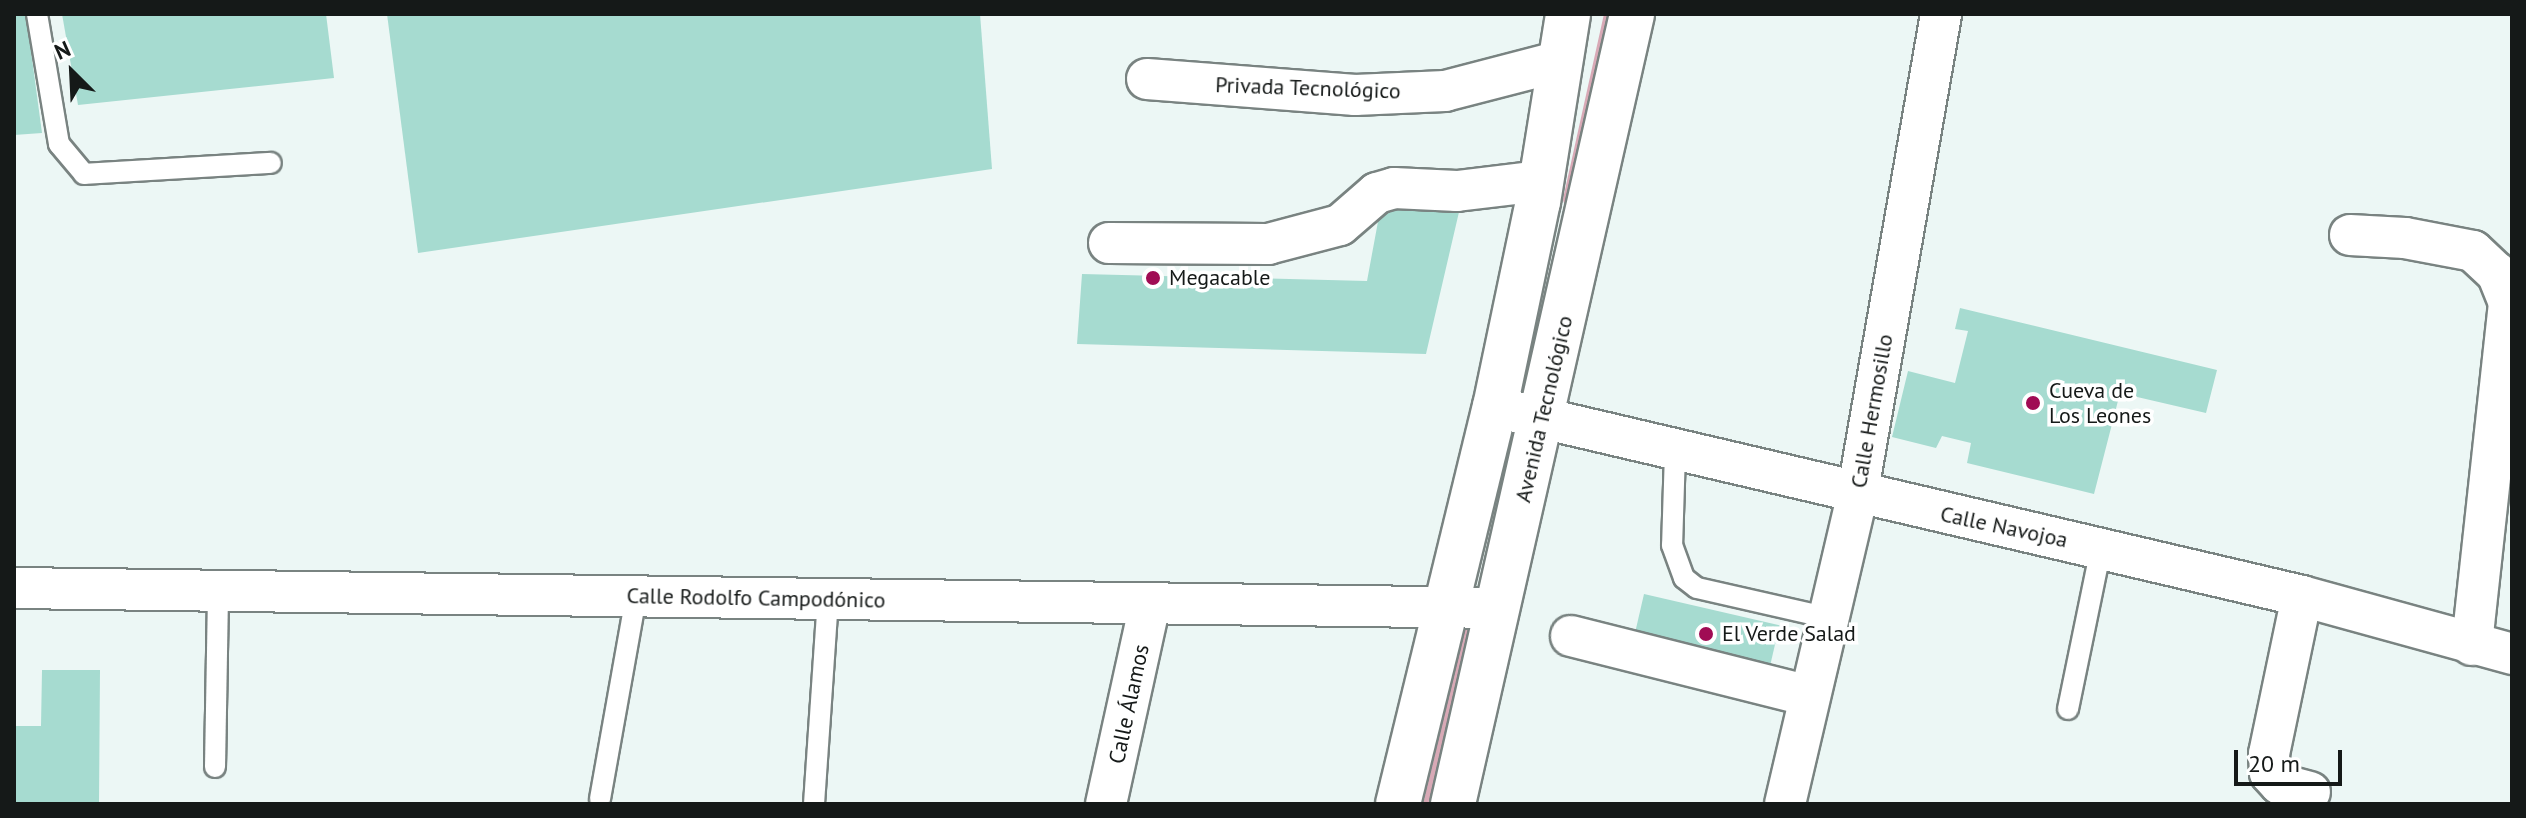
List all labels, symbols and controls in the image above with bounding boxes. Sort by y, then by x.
north arrow [32,32,112,112]
text: N [50,34,75,66]
street label: Privada Tecnológico [1214,72,1402,104]
place label: Megacable [1169,265,1270,291]
marker: Megacable [1144,269,1162,287]
street label: Avenida Tecnológico [1510,313,1578,505]
street label: Calle Hermosillo [1845,332,1899,490]
place label: Cueva de Los Leones [2049,377,2151,428]
marker: Cueva de Los Leones [2024,394,2042,412]
street label: Calle Navojoa [1938,501,2070,553]
street label: Calle Rodolfo Campodónico [626,583,886,613]
place label: El Verde Salad [1722,621,1857,647]
marker: El Verde Salad [1697,625,1715,643]
street label: Calle Álamos [1103,642,1155,766]
scale bar [2238,734,2346,784]
text: 20 m [2248,748,2300,779]

